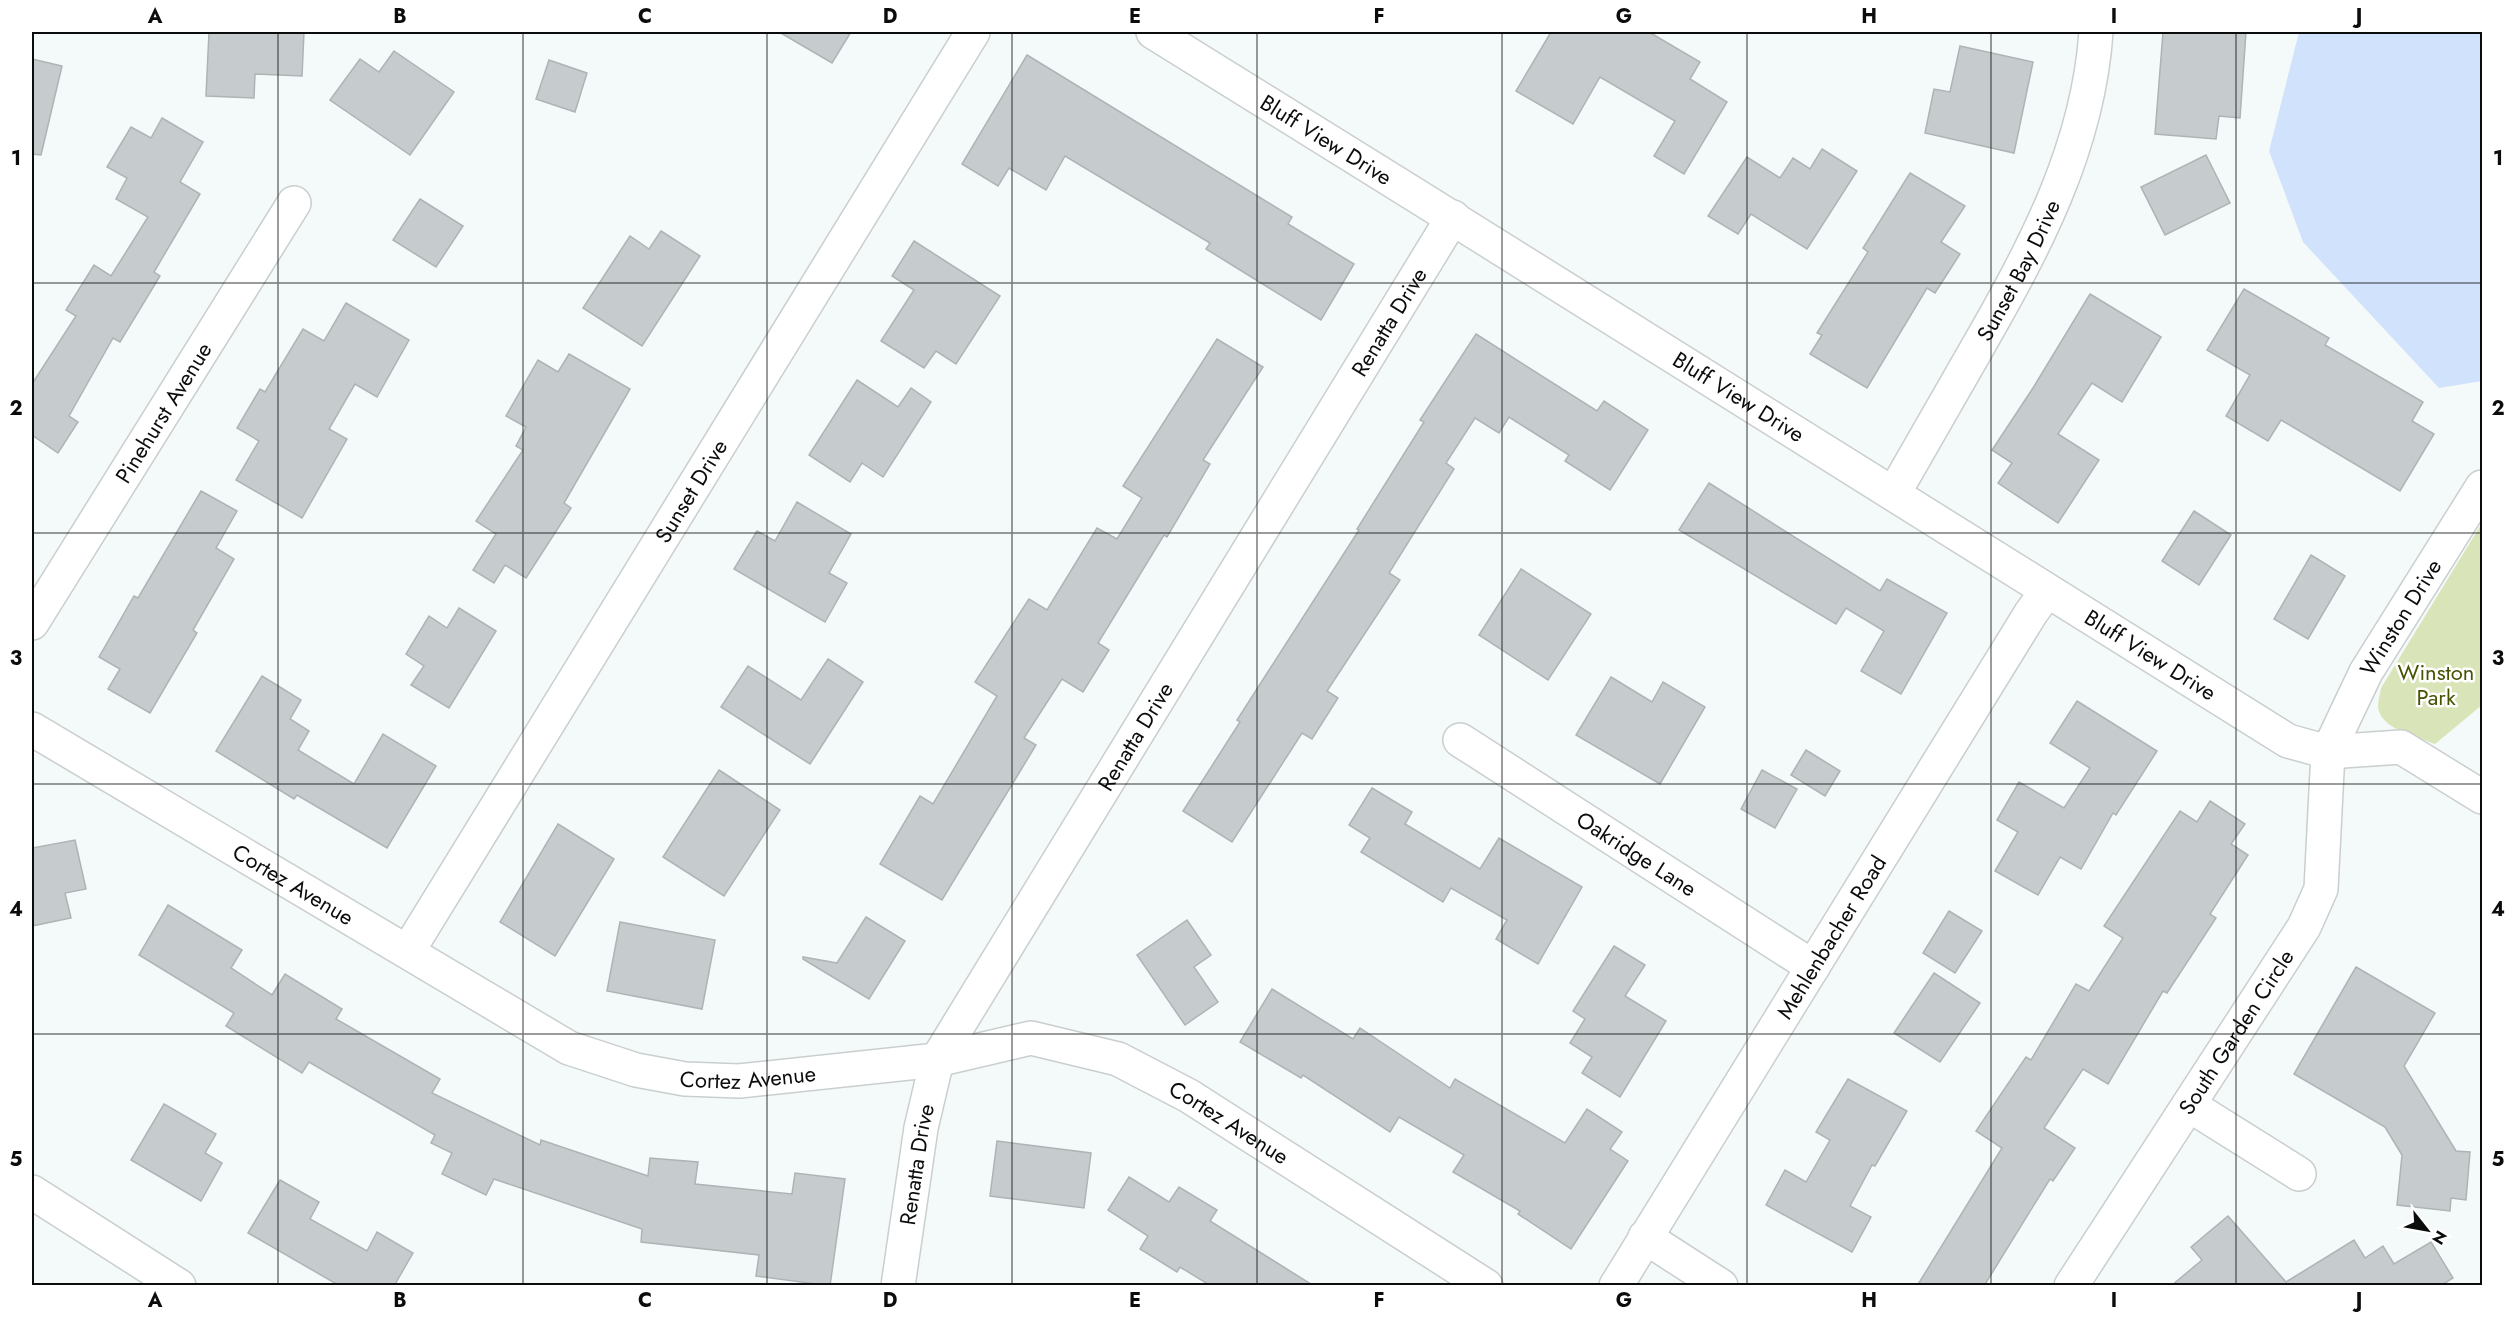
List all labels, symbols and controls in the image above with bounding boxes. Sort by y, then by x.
text: A [147,2,163,31]
text: B [393,2,407,31]
text: C [638,2,652,31]
text: D [883,2,897,31]
text: E [1129,2,1141,31]
text: F [1373,2,1385,31]
text: G [1616,2,1632,31]
text: H [1861,2,1877,31]
text: I [2111,2,2117,31]
text: J [2352,2,2362,31]
street label: Bluff View Drive [1254,86,1398,193]
text: 1 [11,144,21,173]
text: 1 [2493,144,2503,173]
street label: Sunset Bay Drive [1968,195,2068,347]
street label: Renatta Drive [1343,261,1434,382]
street label: Pinehurst Avenue [107,336,219,489]
street label: Bluff View Drive [1667,343,1811,450]
text: 2 [9,394,23,423]
text: 2 [2491,394,2505,423]
street label: Sunset Drive [647,433,735,549]
street label: Winston Drive [2352,553,2449,682]
street label: Bluff View Drive [2079,601,2223,708]
text: 3 [10,644,22,673]
text: 3 [2492,644,2504,673]
park label: Winston Park [2398,656,2474,713]
street label: Renatta Drive [1089,676,1181,797]
street label: Oakridge Lane [1570,803,1703,904]
street label: Cortez Avenue [227,836,360,933]
street label: Mehlenbacher Road [1769,849,1894,1025]
text: 4 [9,895,23,924]
text: 4 [2491,895,2505,924]
street label: South Garden Circle [2170,943,2301,1121]
street label: Cortez Avenue [679,1057,817,1097]
street label: Cortez Avenue [1164,1072,1295,1172]
street label: Renatta Drive [891,1100,942,1227]
text: 5 [10,1145,23,1174]
text: 5 [2492,1145,2505,1174]
north arrow [2397,1200,2457,1260]
text: N [2426,1226,2453,1249]
text: A [147,1286,163,1315]
text: B [393,1286,407,1315]
text: C [638,1286,652,1315]
text: D [883,1286,897,1315]
text: E [1129,1286,1141,1315]
text: F [1373,1286,1385,1315]
text: G [1616,1286,1632,1315]
text: H [1861,1286,1877,1315]
text: I [2111,1286,2117,1315]
text: J [2352,1286,2362,1315]

